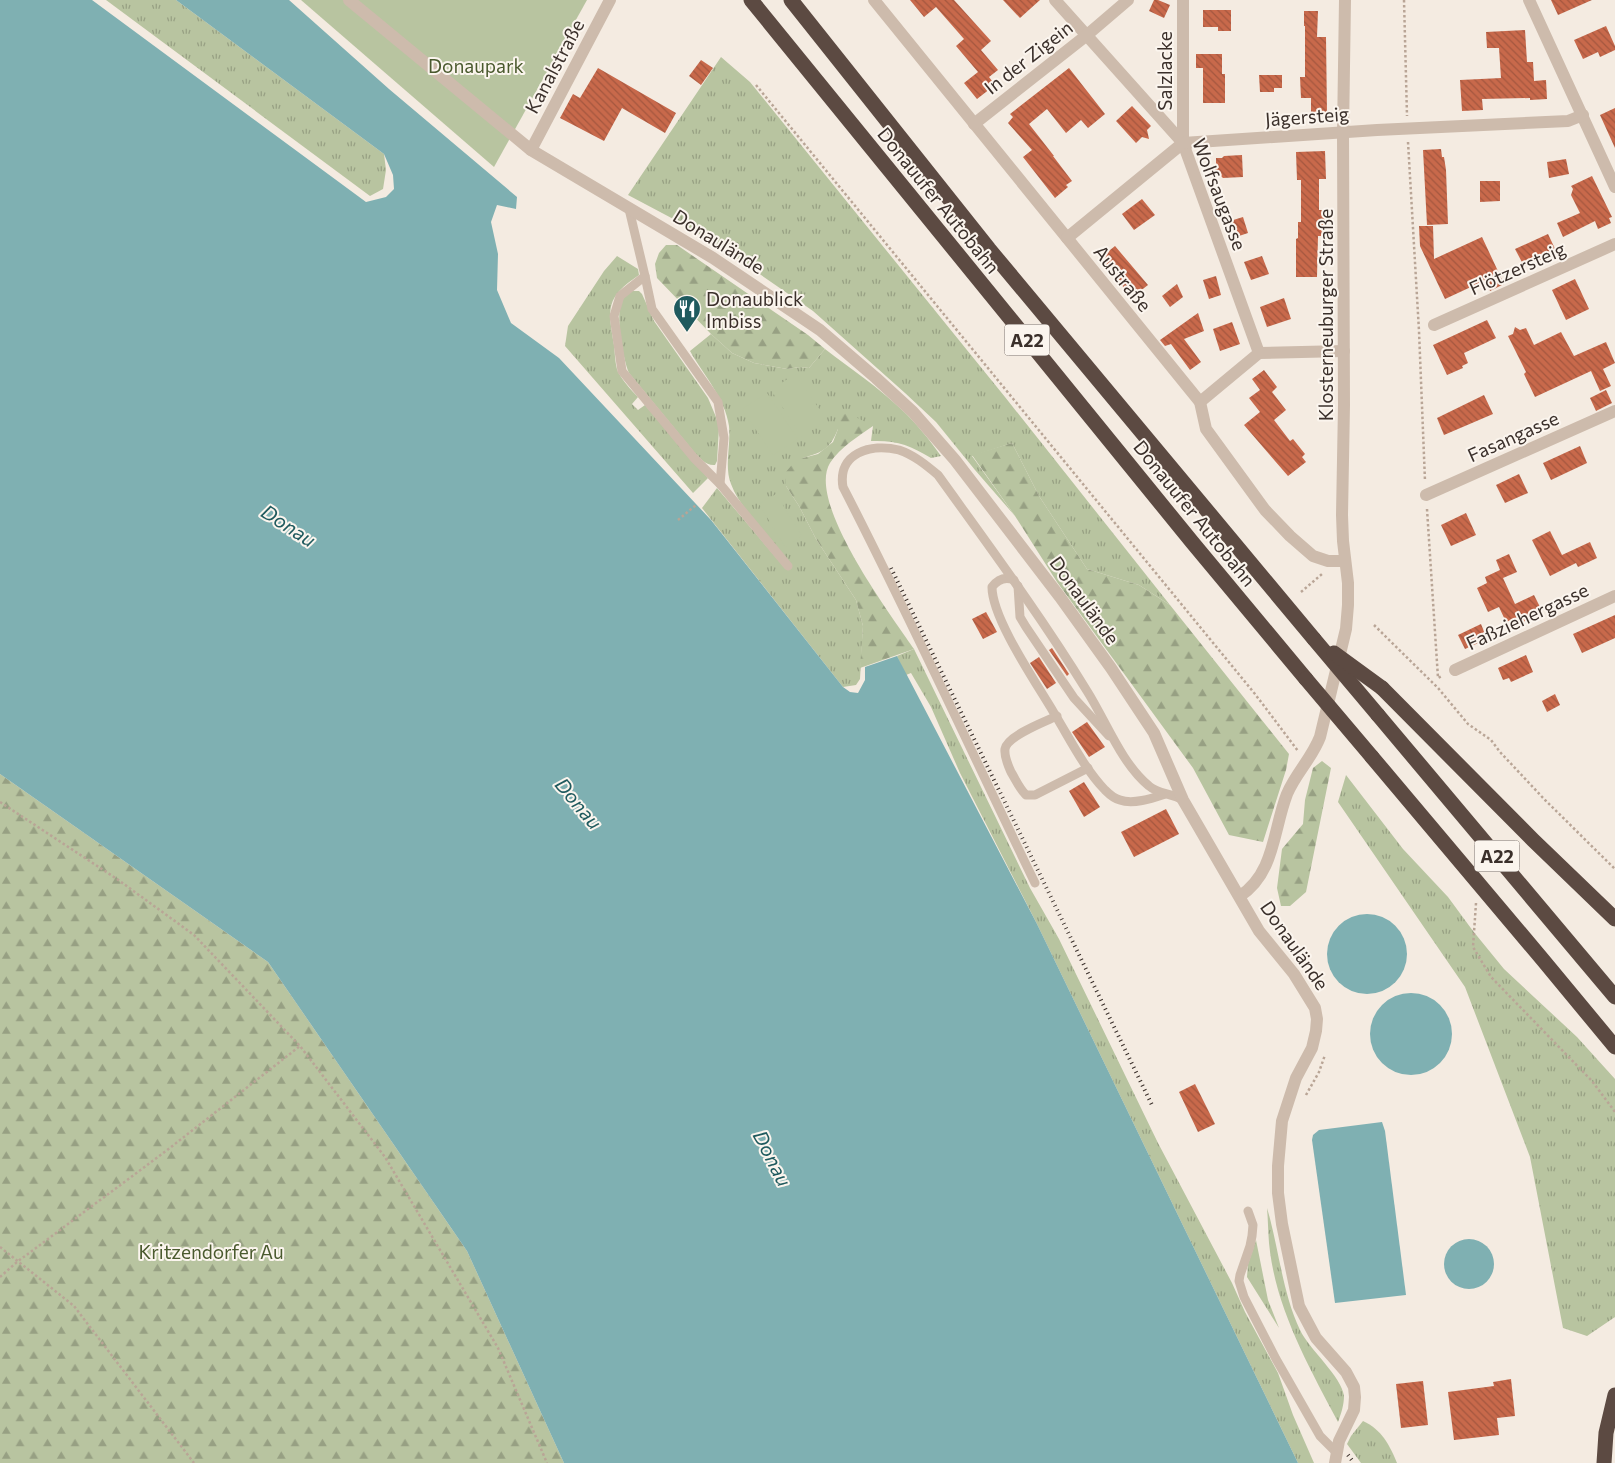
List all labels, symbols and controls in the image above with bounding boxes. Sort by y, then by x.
street label: Kanalstraße [520,15,588,117]
street label: In der Zigein [979,15,1077,99]
street label: Salzlacke [1153,31,1176,111]
park label: Donaupark [428,54,524,77]
street label: Jägersteig [1264,102,1350,130]
street label: Donauufer Autobahn [873,122,1005,278]
street label: Wolfsaugasse [1188,135,1252,253]
street label: Donaulände [669,204,769,278]
street label: Klosterneuburger Straße [1314,209,1337,421]
street label: Flötzersteig [1465,237,1569,299]
street label: Austraße [1089,240,1157,316]
place label: Donaublick Imbiss [706,287,803,332]
restaurant icon: Donaublick Imbiss [672,294,702,333]
road number: A22 [1004,324,1050,356]
street label: Fasangasse [1464,406,1562,466]
street label: Donauufer Autobahn [1129,435,1261,591]
water label: Donau [257,499,321,551]
street label: Donaulände [1045,551,1125,649]
street label: Faßziehergasse [1462,578,1592,654]
water label: Donau [551,772,607,834]
road number: A22 [1474,840,1520,871]
street label: Donaulände [1256,896,1334,994]
water label: Donau [749,1126,797,1190]
park label: Kritzendorfer Au [138,1240,284,1263]

